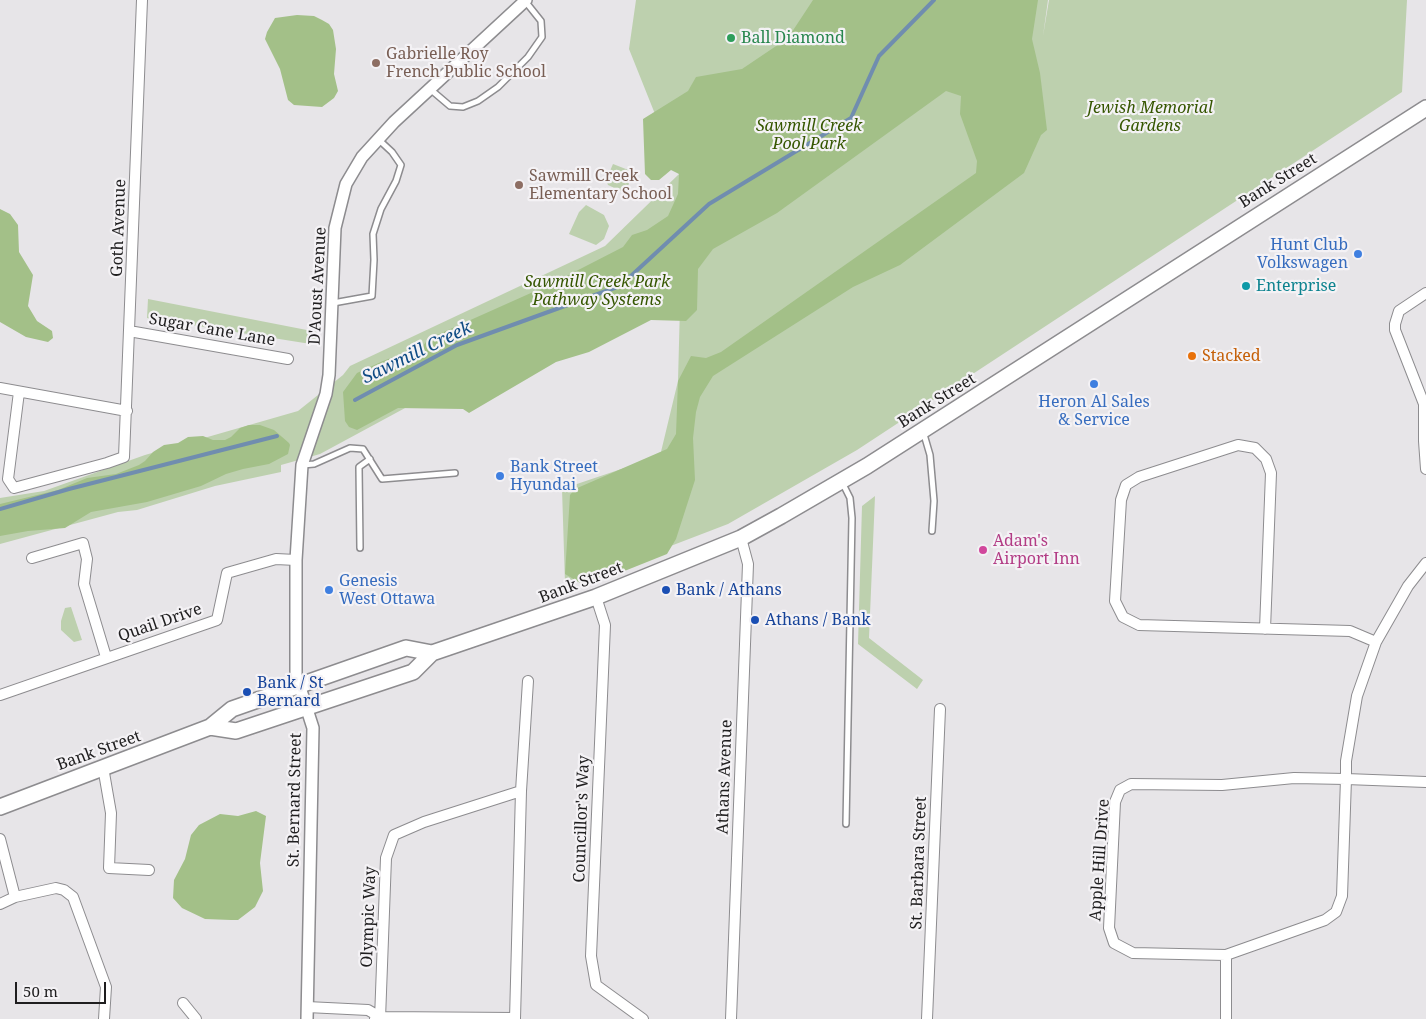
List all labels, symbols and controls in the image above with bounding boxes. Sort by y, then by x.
place label: Ball Diamond [741,28,845,48]
marker: Ball Diamond [725,32,737,44]
place label: Gabrielle Roy French Public School [386,44,546,82]
marker: Gabrielle Roy French Public School [370,57,382,69]
park label: Jewish Memorial Gardens [1087,98,1213,136]
park label: Sawmill Creek Pool Park [756,116,862,154]
street label: Bank Street [1236,150,1320,212]
place label: Sawmill Creek Elementary School [529,166,672,204]
street label: Goth Avenue [108,179,130,277]
marker: Sawmill Creek Elementary School [513,179,525,191]
street label: D'Aoust Avenue [305,226,331,346]
place label: Hunt Club Volkswagen [1257,235,1348,273]
marker: Hunt Club Volkswagen [1352,248,1364,260]
park label: Sawmill Creek Park Pathway Systems [524,272,670,310]
place label: Enterprise [1256,276,1336,296]
marker: Enterprise [1240,280,1252,292]
street label: Sugar Cane Lane [147,309,277,351]
water label: Sawmill Creek [359,317,475,389]
place label: Stacked [1202,346,1261,366]
marker: Stacked [1186,350,1198,362]
street label: Bank Street [895,370,979,432]
marker: Heron Al Sales & Service [1088,378,1100,390]
place label: Heron Al Sales & Service [1038,392,1150,430]
place label: Bank Street Hyundai [510,457,598,495]
marker: Bank Street Hyundai [494,470,506,482]
place label: Adam's Airport Inn [993,531,1080,569]
marker: Adam's Airport Inn [977,544,989,556]
street label: Bank Street [537,558,625,608]
place label: Genesis West Ottawa [339,571,435,609]
place label: Bank / Athans [676,580,782,600]
marker: Genesis West Ottawa [323,584,335,596]
marker: Bank / Athans [660,584,672,596]
street label: Quail Drive [116,600,204,646]
place label: Athans / Bank [765,610,871,630]
marker: Athans / Bank [749,614,761,626]
place label: Bank / St Bernard [257,673,323,711]
marker: Bank / St Bernard [241,686,253,698]
street label: Athans Avenue [713,719,737,835]
street label: Bank Street [54,727,144,775]
street label: St. Bernard Street [284,733,306,867]
street label: Councillor's Way [570,755,594,883]
street label: St. Barbara Street [907,796,931,930]
street label: Apple Hill Drive [1086,798,1114,922]
street label: Olympic Way [358,866,380,968]
scale bar [18,972,109,1004]
text: 50 m [23,981,58,1001]

